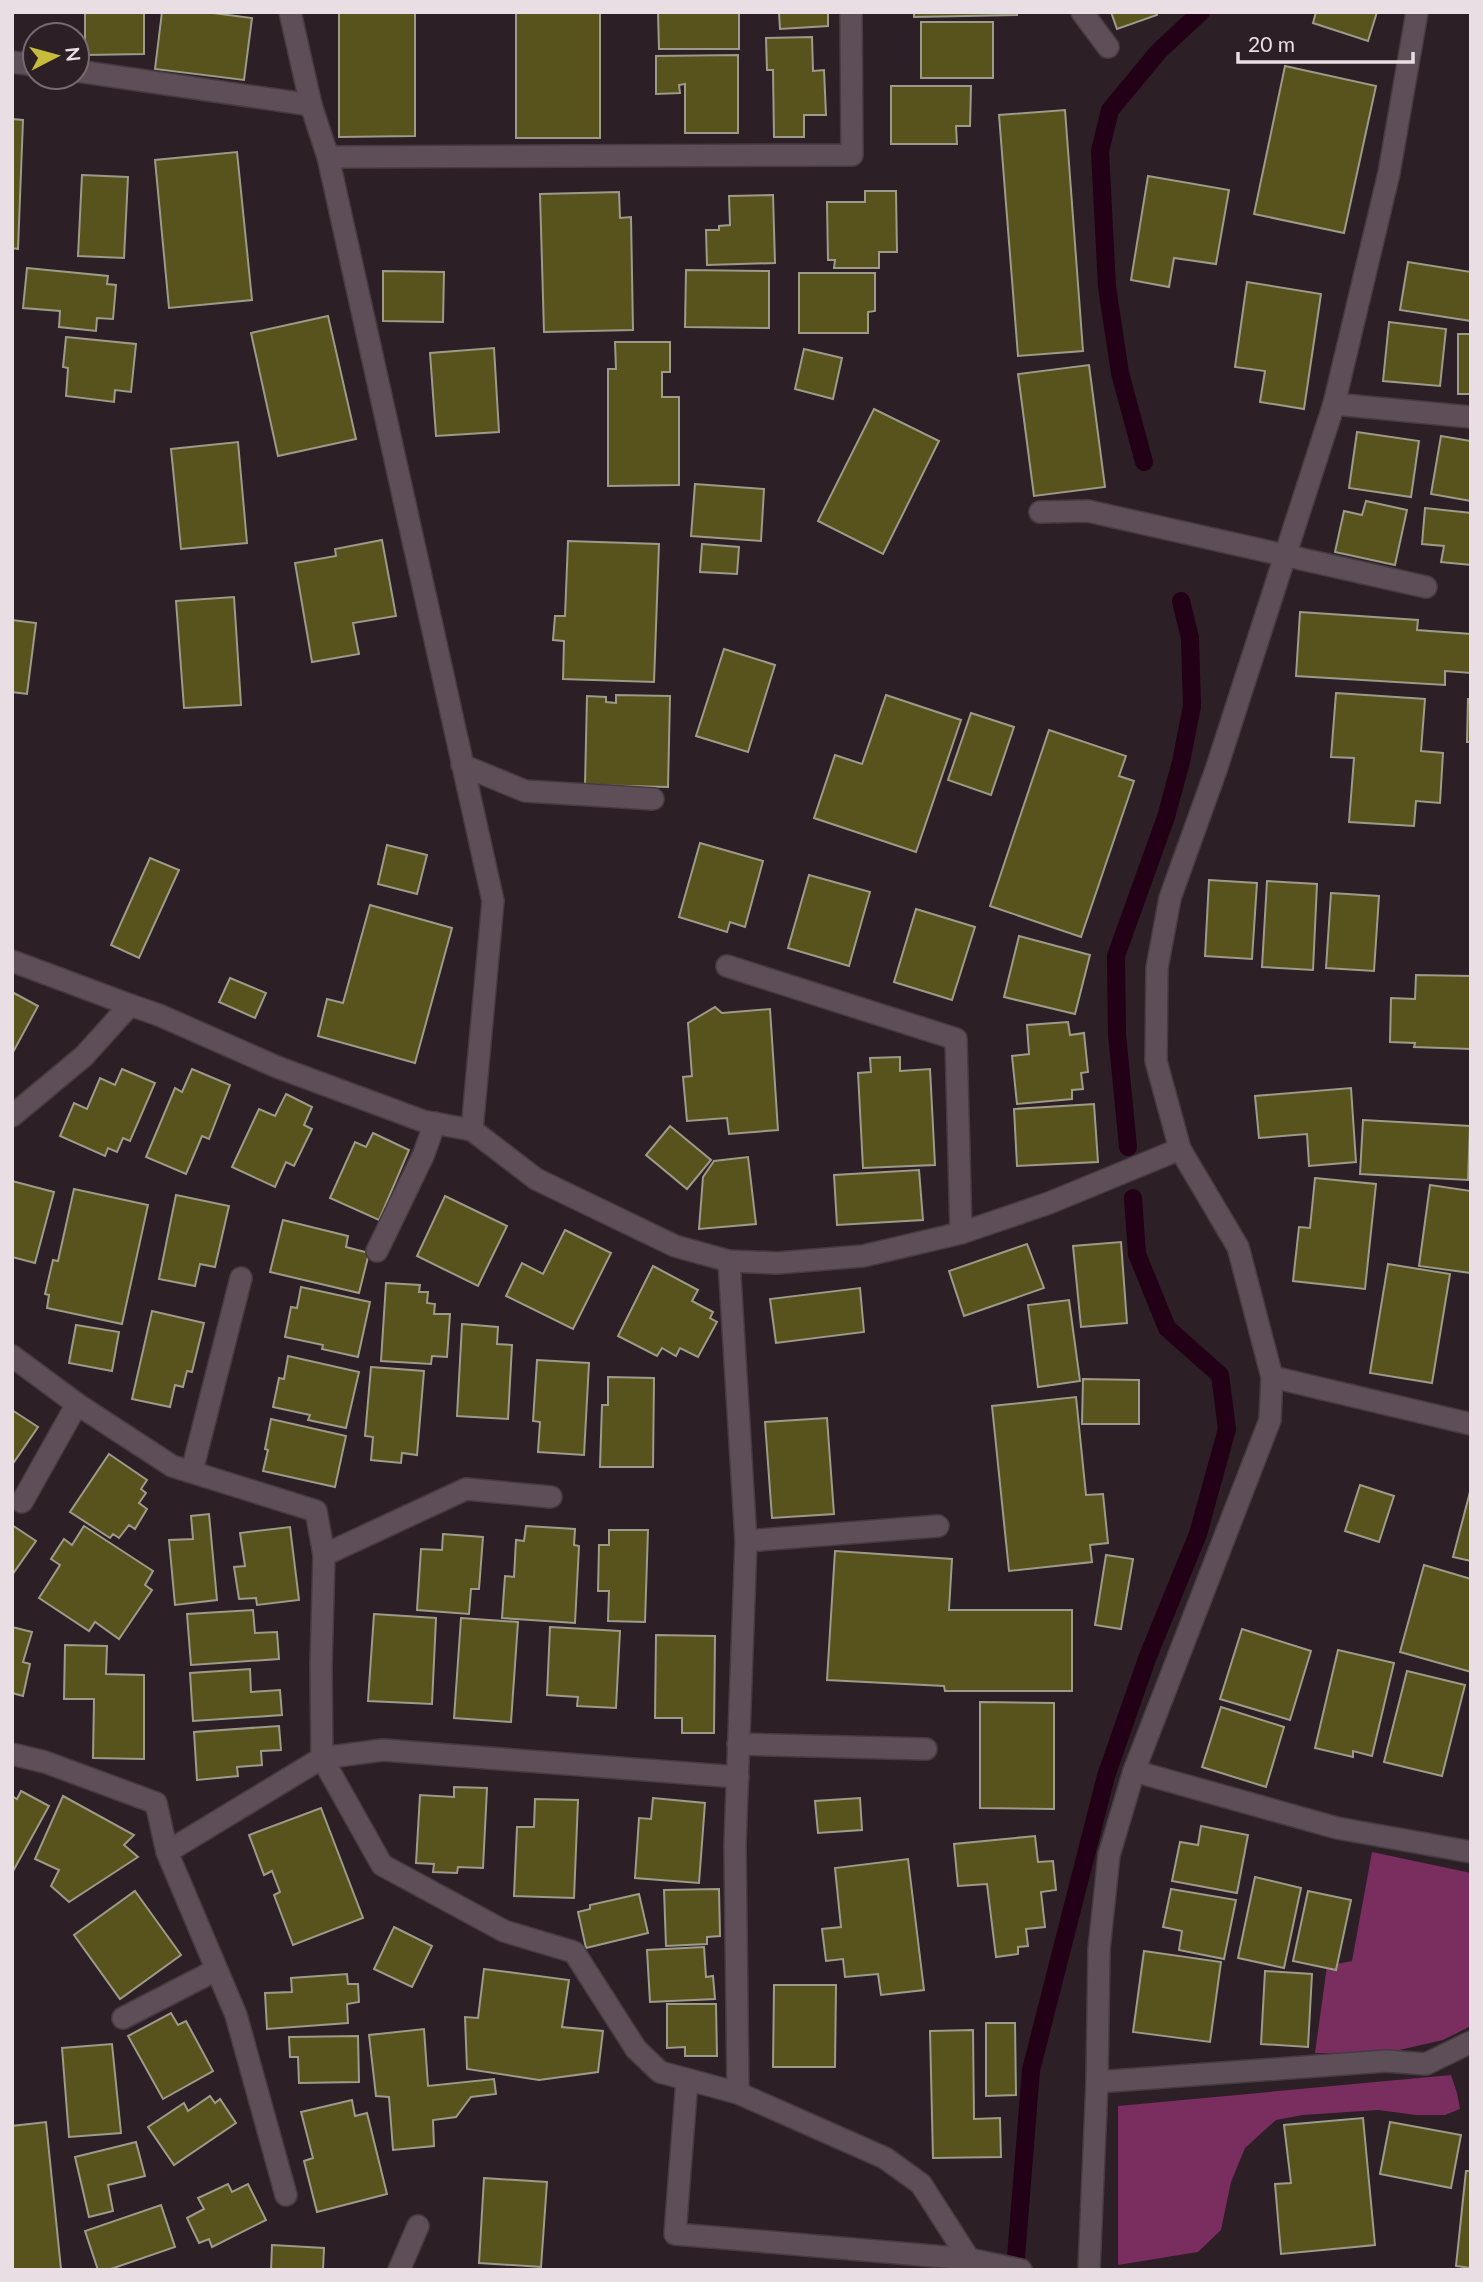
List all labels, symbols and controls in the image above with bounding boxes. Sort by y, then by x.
north arrow [21,21,91,91]
scale bar [1238,21,1413,65]
text: 20 m [1248,31,1295,56]
text: N [61,46,86,63]

